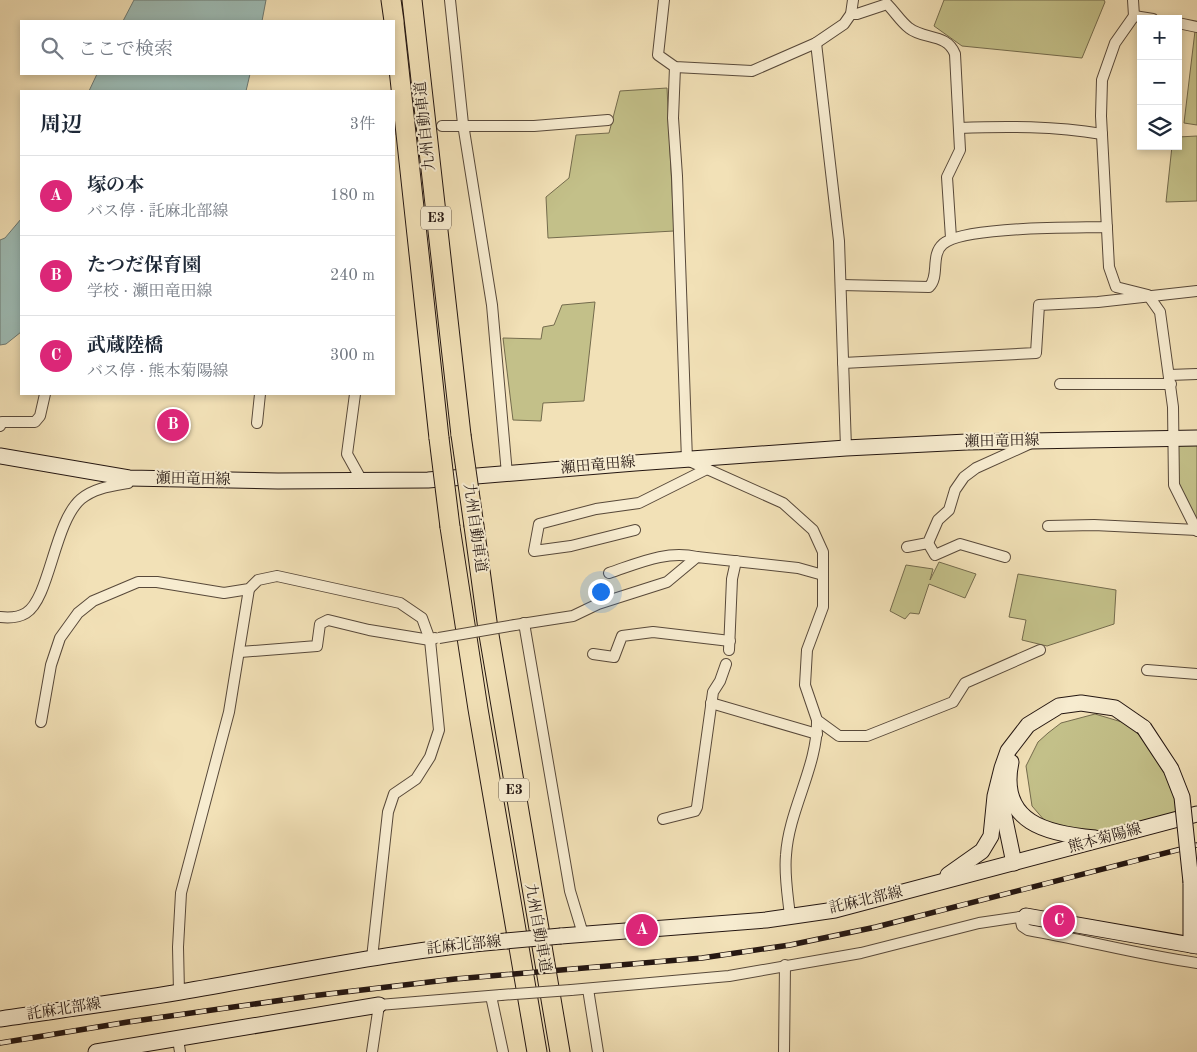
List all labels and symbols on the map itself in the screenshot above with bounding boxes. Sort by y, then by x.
street label: 九州自動車道 [412,80,438,172]
road number: E3 [421,207,451,230]
pin: B [157,406,189,444]
street label: 瀬田竜田線 [964,432,1040,450]
street label: 瀬田竜田線 [560,453,636,477]
street label: 瀬田竜田線 [155,470,231,488]
street label: 九州自動車道 [460,482,490,574]
your location [588,579,614,605]
road number: E3 [499,778,529,802]
street label: 熊本菊陽線 [1066,820,1143,856]
street label: 九州自動車道 [522,882,554,974]
street label: 託麻北部線 [827,883,904,917]
pin: C [1043,902,1075,940]
pin: A [626,911,658,949]
street label: 託麻北部線 [426,933,502,957]
street label: 託麻北部線 [25,995,102,1023]

